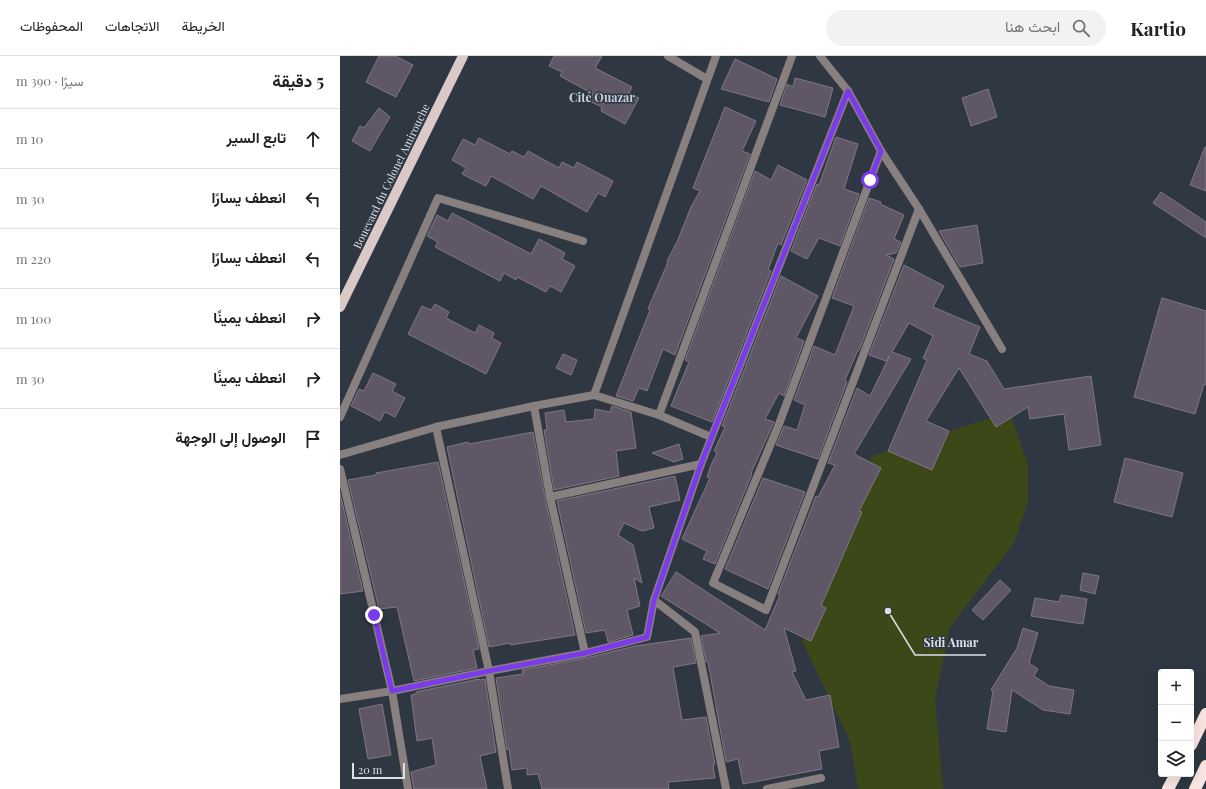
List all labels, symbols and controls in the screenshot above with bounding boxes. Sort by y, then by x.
search box [826,10,1106,46]
text: Kartio [1130,15,1186,41]
text: المحفوظات [20,16,83,35]
text: الاتجاهات [105,16,159,35]
text: الخريطة [181,16,225,35]
text: ابحث هنا [1005,16,1060,36]
icon: search [1070,17,1092,39]
text: 5 دقيقة [272,69,324,91]
text: سيرًا · 390 m [16,72,84,89]
district label: Cité Ouazar [569,89,635,105]
street label: Bouevard du Colonel Amirouche [349,101,433,251]
text: تابع السير [227,127,286,147]
icon: ahead [302,128,324,150]
text: 10 m [16,130,43,147]
route start [861,171,879,189]
text: انعطف يسارًا [212,187,286,207]
icon: left [302,188,324,210]
text: 30 m [16,190,44,207]
text: انعطف يسارًا [212,247,286,267]
icon: left [302,248,324,270]
text: 220 m [16,250,51,267]
text: انعطف يمينًا [213,307,286,327]
icon: right [302,308,324,330]
text: 100 m [16,310,51,327]
text: انعطف يمينًا [213,367,286,387]
icon: right [302,368,324,390]
text: 30 m [16,370,44,387]
text: الوصول إلى الوجهة [175,427,286,447]
icon: arrive [302,428,324,450]
route end [365,606,383,624]
callout: Sidi Amar [915,631,986,655]
text: Sidi Amar [924,634,979,650]
map controls [1158,669,1194,777]
button: + [1158,669,1194,705]
button: − [1158,705,1194,741]
button: layers [1158,741,1194,777]
scale bar [352,761,405,780]
text: 20 m [358,762,382,777]

